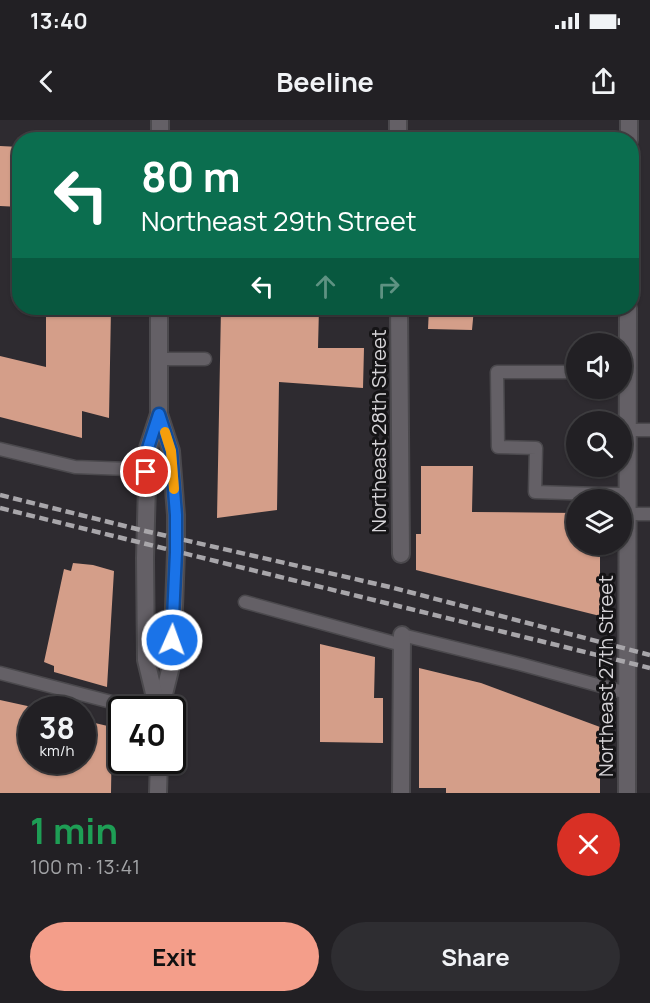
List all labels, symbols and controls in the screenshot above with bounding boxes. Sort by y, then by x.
text: 13:40 [30,6,88,36]
text: Beeline [276,63,374,100]
icon: back [30,65,63,98]
icon: share [587,65,620,98]
text: 80 m [141,147,241,205]
icon: left [42,156,120,234]
text: Northeast 29th Street [141,202,417,239]
icon: left [246,270,279,303]
icon: ahead [309,270,342,303]
icon: right [372,270,405,303]
street label: Northeast 28th Street [365,329,392,533]
map controls [566,333,632,555]
button: sound [566,333,632,399]
button: search [566,411,632,477]
pin [120,446,171,497]
icon: arrive [129,455,162,488]
button: layers [566,489,632,555]
street label: Northeast 27th Street [592,575,619,777]
position arrow [140,608,204,672]
speed limit sign: 40 [108,696,186,774]
text: 38 [39,707,75,748]
text: km/h [40,740,74,761]
text: 1 min [30,806,118,855]
button: close [557,813,620,876]
text: 100 m · 13:41 [30,853,140,880]
button: Exit [30,922,319,991]
button: Share [331,922,620,991]

